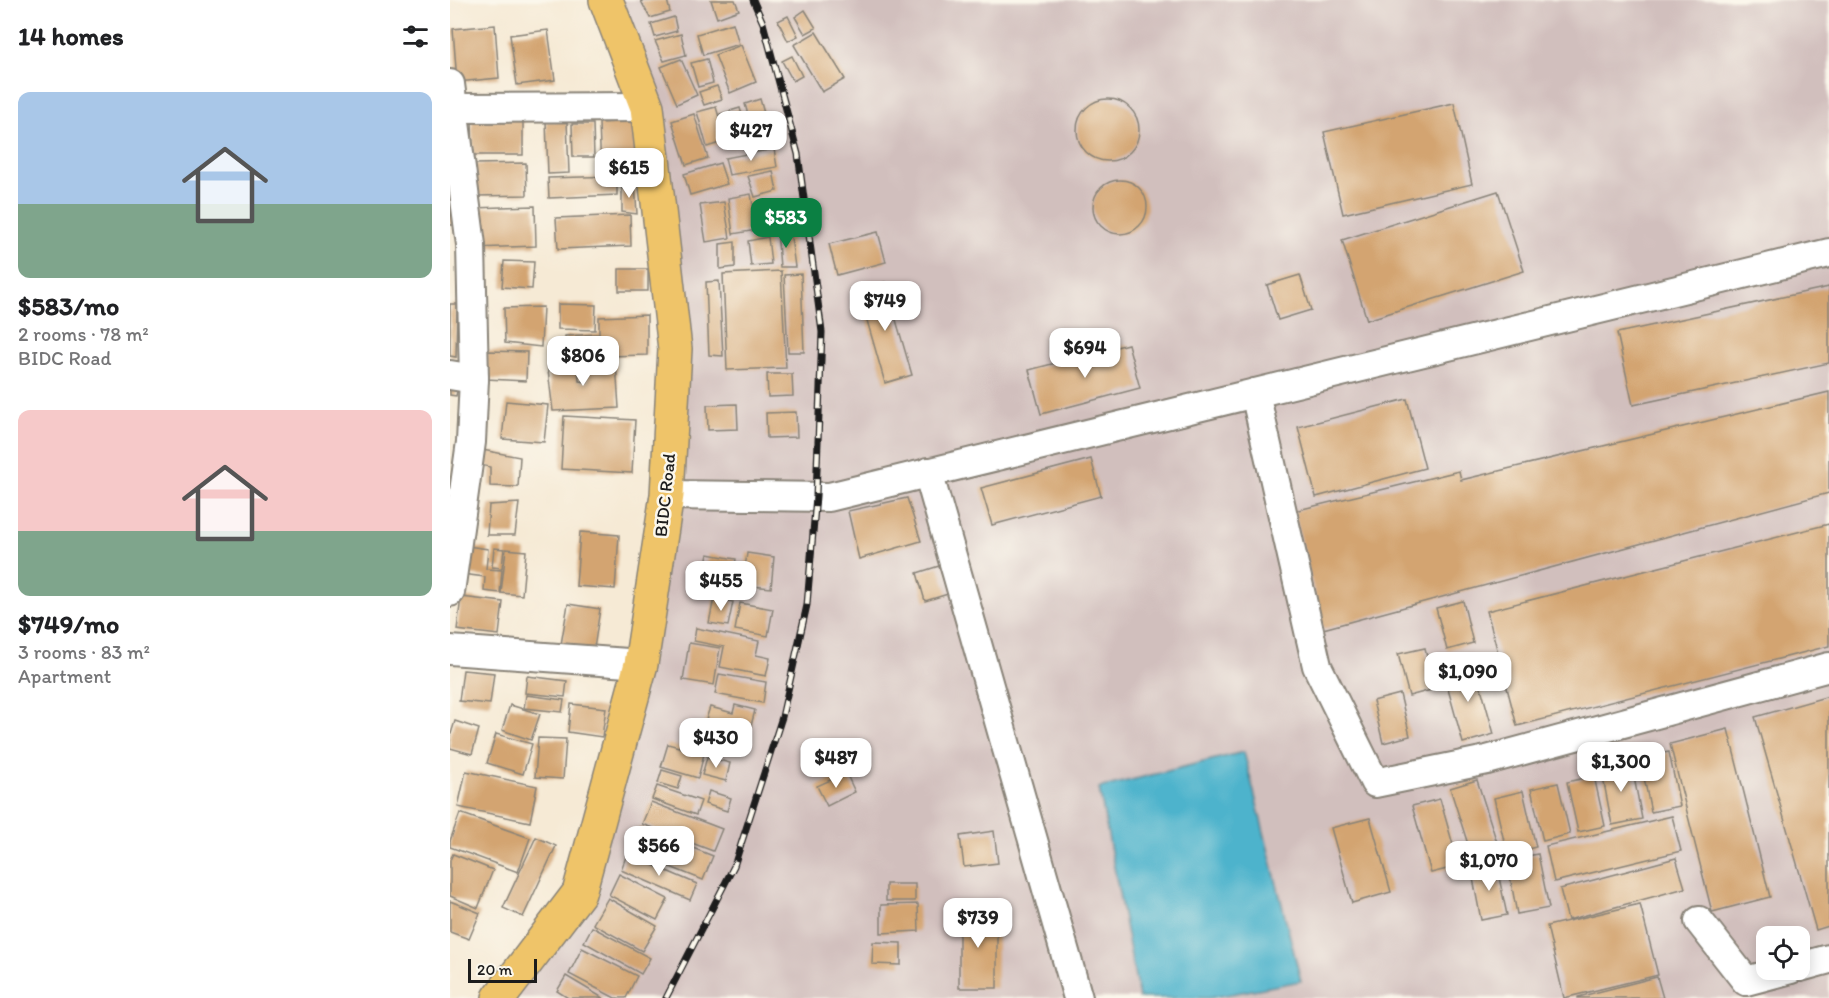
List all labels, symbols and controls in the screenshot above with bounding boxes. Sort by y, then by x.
text: 14 homes [18,20,124,52]
icon: filters [399,20,432,53]
pin: $427 [715,111,787,162]
text: $427 [730,118,772,142]
icon: home [171,131,279,239]
pin: $615 [593,148,665,199]
text: $615 [609,155,649,179]
pin: $583 [750,198,822,249]
text: $583 [765,205,807,229]
pin: $749 [849,281,921,332]
text: $749 [864,288,906,312]
text: $583/mo [18,290,119,322]
text: 2 rooms · 78 m² [18,322,149,346]
pin: $694 [1049,328,1121,379]
text: $694 [1063,335,1107,359]
pin: $806 [547,336,619,387]
text: $806 [561,343,605,367]
text: BIDC Road [18,346,111,370]
icon: home [171,449,279,557]
street label: BIDC Road [650,452,680,538]
pin: $455 [685,561,757,612]
text: $455 [699,568,743,592]
text: $749/mo [18,608,119,640]
text: 3 rooms · 83 m² [18,640,150,664]
pin: $1,090 [1419,652,1517,703]
text: $1,090 [1438,659,1498,683]
text: Apartment [18,664,111,688]
pin: $430 [680,718,752,769]
text: $430 [693,725,739,749]
pin: $487 [800,738,872,789]
pin: $1,300 [1572,742,1670,793]
text: $487 [814,745,858,769]
text: $1,300 [1591,749,1651,773]
pin: $566 [623,826,695,877]
text: $566 [638,833,680,857]
pin: $1,070 [1440,841,1538,892]
text: $1,070 [1460,848,1518,872]
pin: $739 [942,898,1014,949]
text: $739 [957,905,999,929]
map controls [1756,926,1810,980]
button: locate [1756,926,1810,980]
scale bar [468,956,537,984]
text: 20 m [477,960,512,979]

